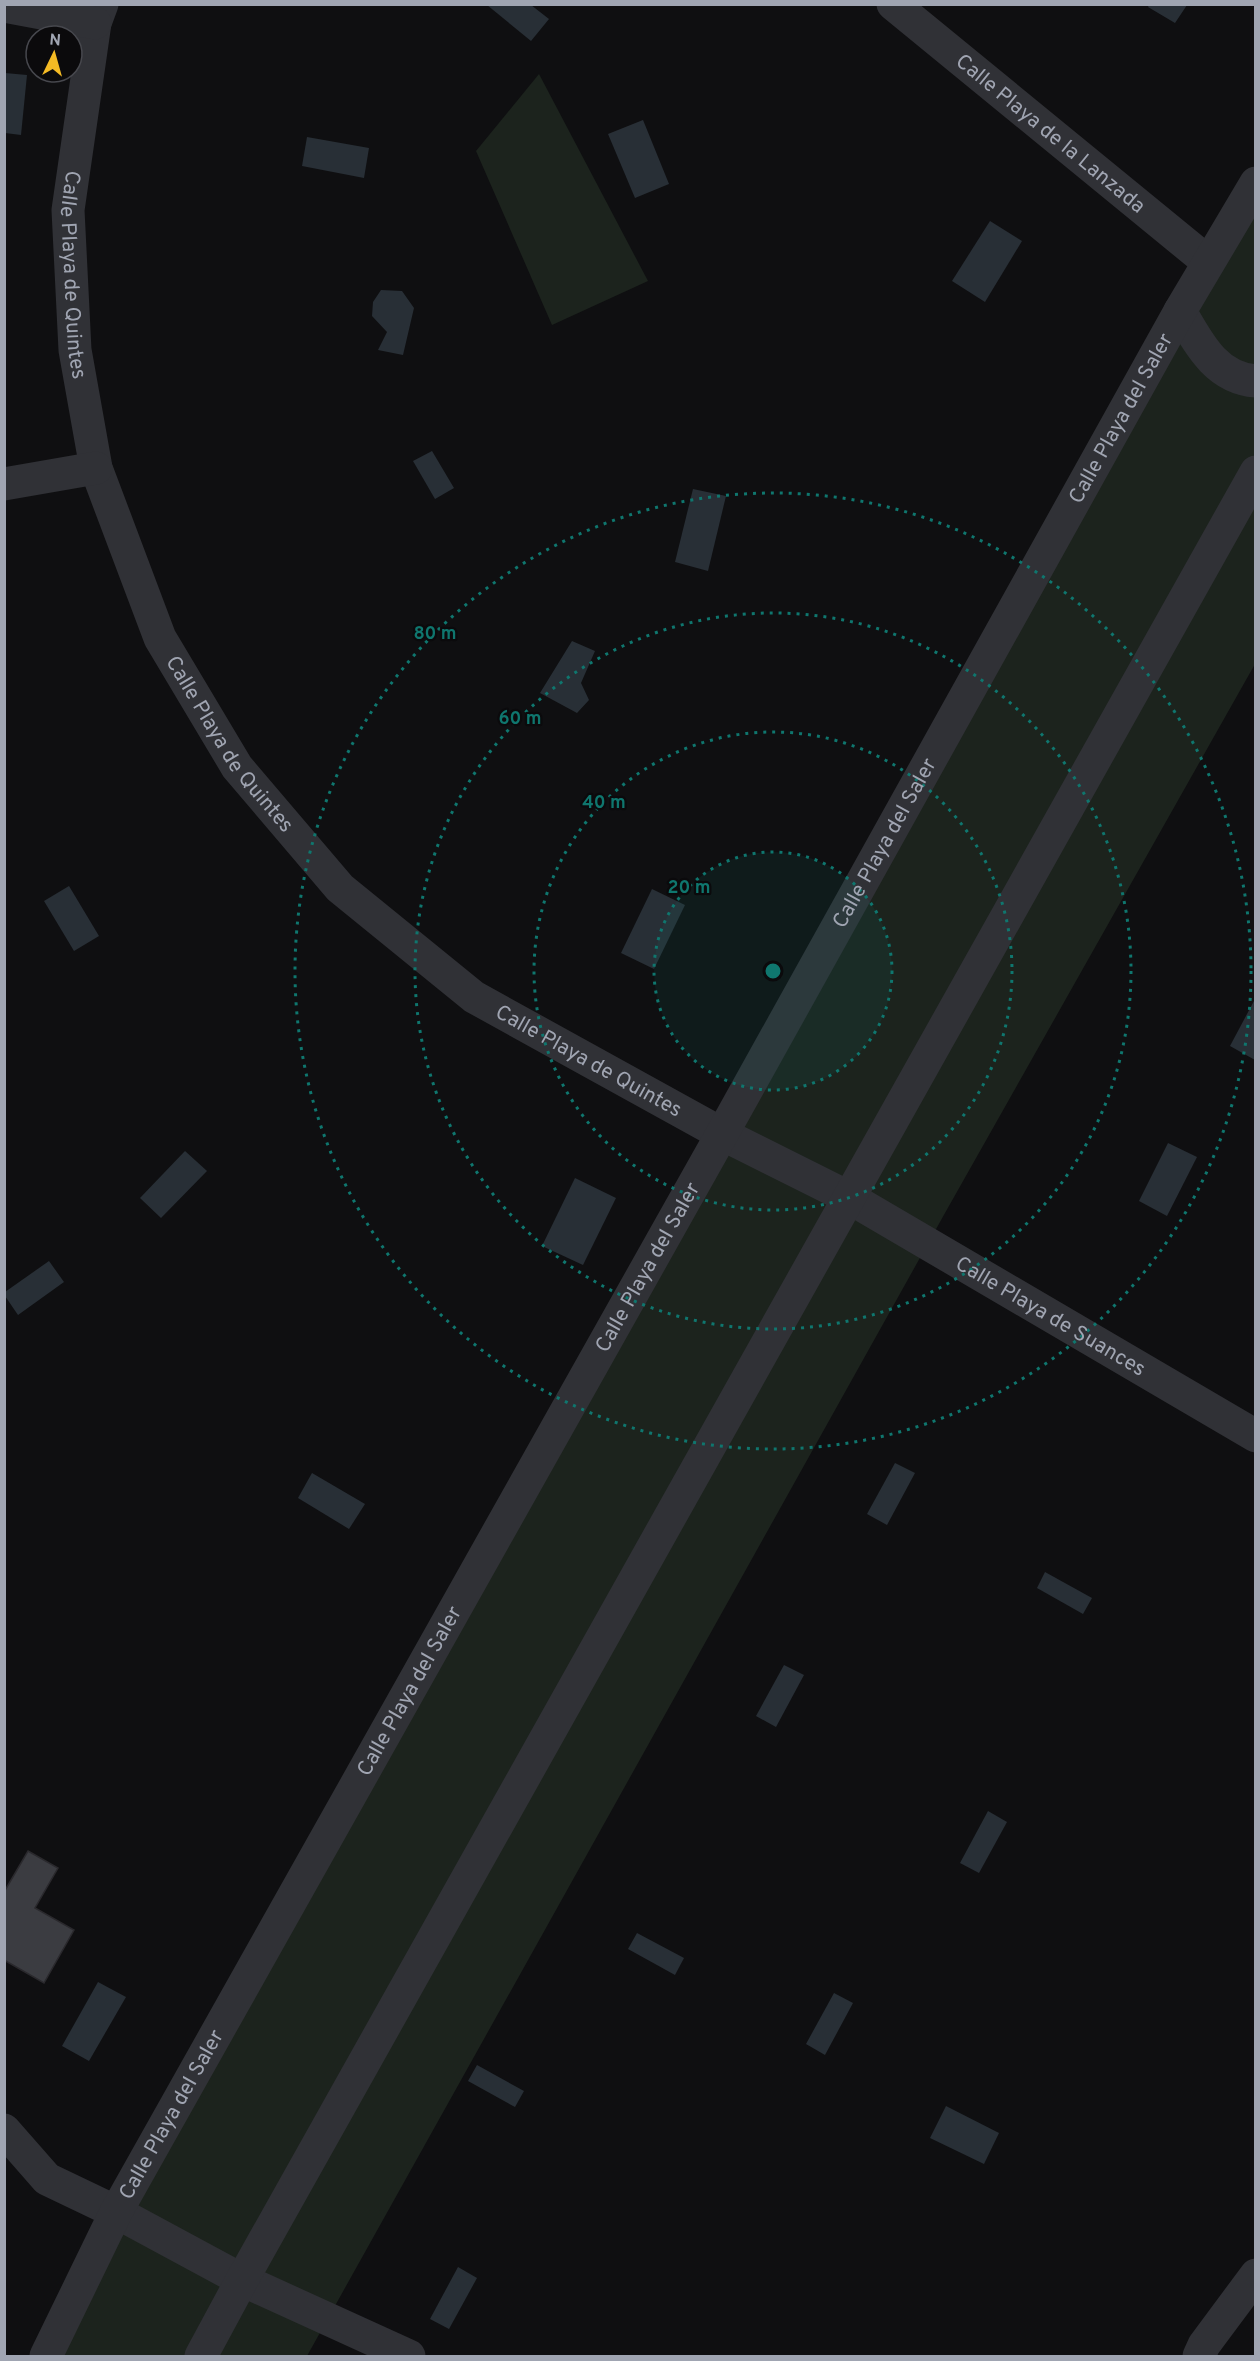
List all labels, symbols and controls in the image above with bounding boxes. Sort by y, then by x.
north arrow [24,24,84,84]
text: N [49,31,62,52]
street label: Calle Playa de la Lanzada [949,49,1150,220]
street label: Calle Playa de Quintes [53,168,92,381]
street label: Calle Playa del Saler [1063,329,1180,509]
text: 80 m [413,623,457,646]
street label: Calle Playa de Quintes [159,651,299,839]
text: 60 m [498,708,542,731]
street label: Calle Playa del Saler [827,754,944,933]
text: 40 m [582,792,626,815]
text: 20 m [667,877,711,900]
centre of rings [763,961,783,981]
street label: Calle Playa de Quintes [490,999,686,1124]
street label: Calle Playa del Saler [590,1178,707,1358]
street label: Calle Playa de Suances [950,1251,1150,1383]
street label: Calle Playa del Saler [352,1602,469,1781]
street label: Calle Playa del Saler [114,2025,231,2205]

